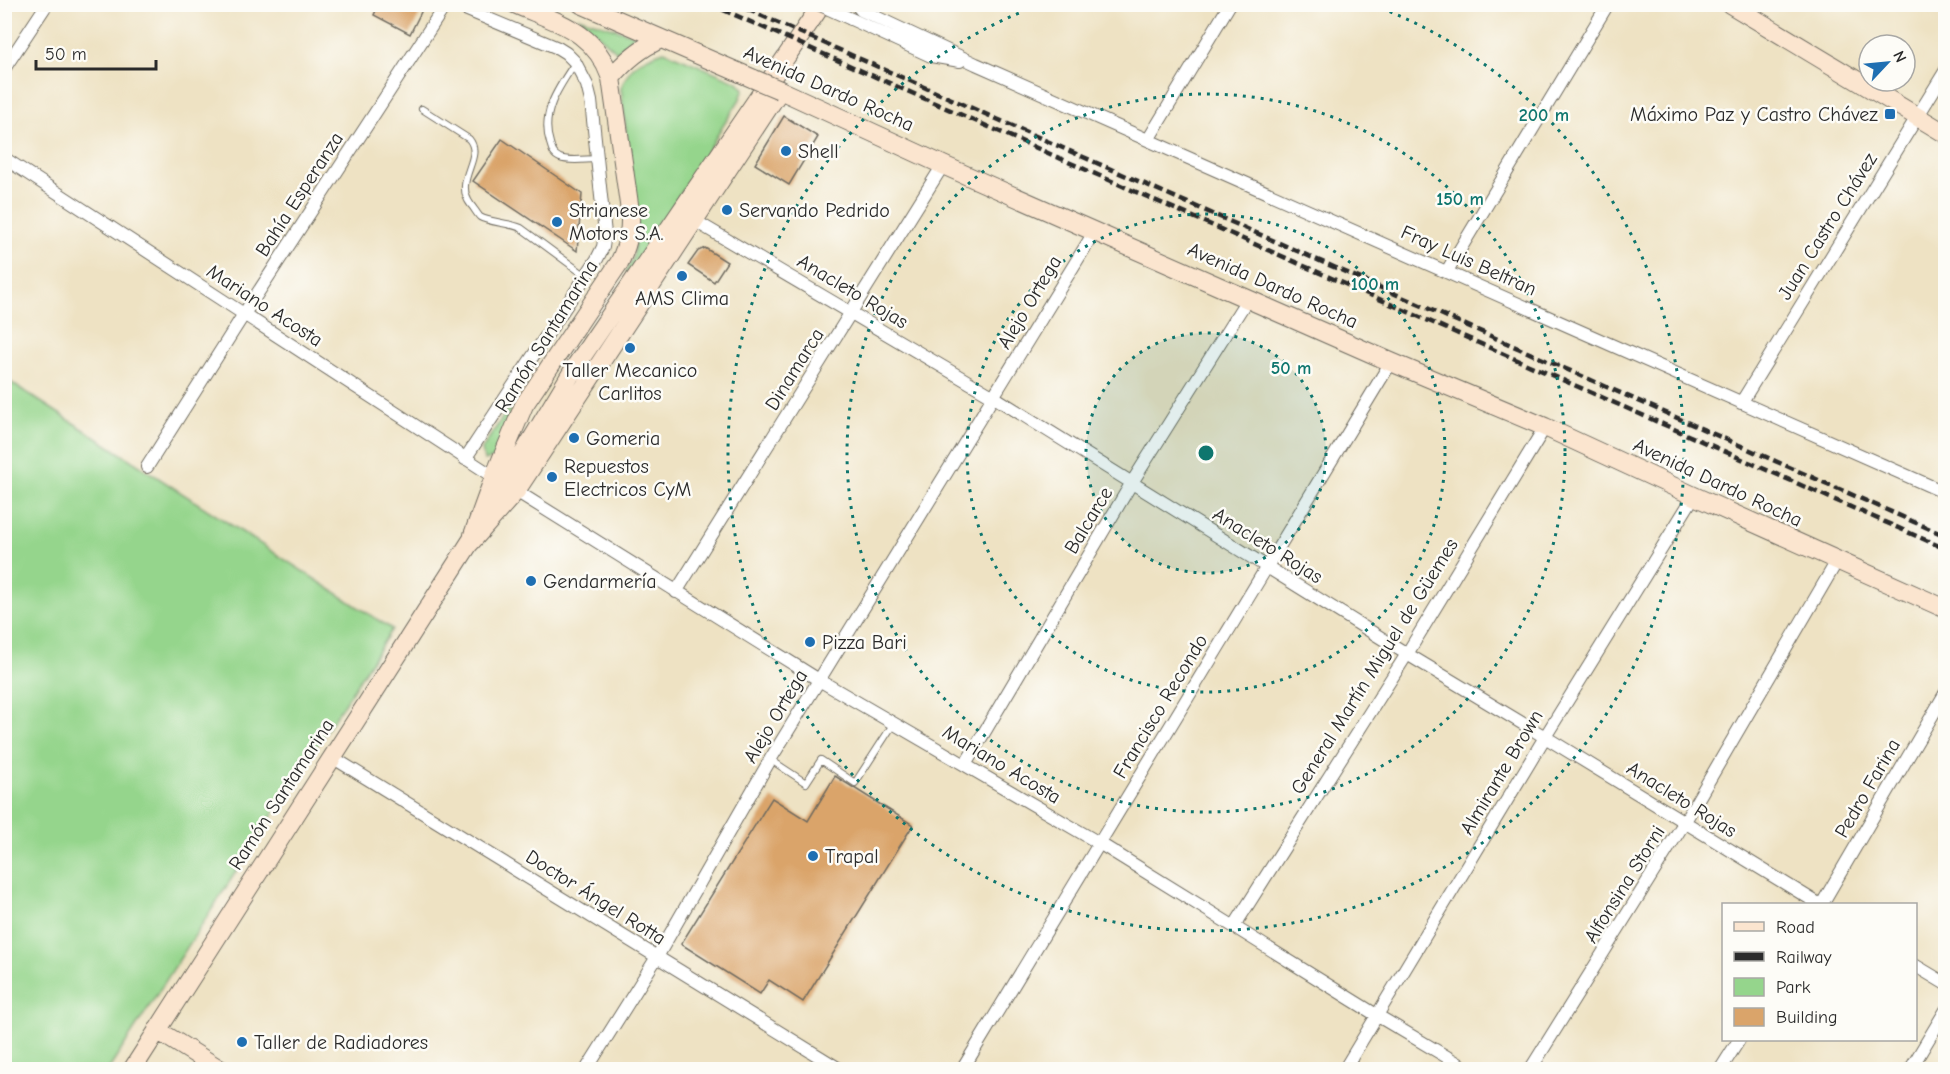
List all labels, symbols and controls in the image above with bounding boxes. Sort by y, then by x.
scale bar [36,33,156,71]
north arrow [1857,33,1917,93]
street label: Avenida Dardo Rocha [740,41,917,136]
text: 50 m [45,44,87,65]
text: N [1889,48,1910,65]
place label: Máximo Paz y Castro Chávez [1630,103,1878,126]
text: 200 m [1519,105,1569,126]
marker: Máximo Paz y Castro Chávez [1883,107,1897,121]
street label: Bahía Esperanza [251,128,348,261]
place label: Shell [798,140,839,163]
marker: Shell [779,144,793,158]
street label: Juan Castro Chávez [1773,148,1882,304]
text: 150 m [1436,189,1484,210]
place label: Strianese Motors S.A. [569,199,664,245]
place label: Servando Pedrido [739,199,890,222]
marker: Servando Pedrido [720,203,734,217]
marker: Strianese Motors S.A. [550,215,564,229]
street label: Fray Luis Beltran [1397,220,1540,301]
street label: Avenida Dardo Rocha [1184,238,1361,333]
street label: Anacleto Rojas [793,249,912,333]
street label: Alejo Ortega [993,251,1066,353]
street label: Ramón Santamarina [490,256,603,417]
street label: Mariano Acosta [202,259,327,351]
marker: AMS Clima [675,269,689,283]
text: 100 m [1351,274,1399,295]
place label: AMS Clima [635,287,729,310]
street label: Dinamarca [760,324,829,415]
marker: Taller Mecanico Carlitos [623,341,637,355]
text: 50 m [1271,358,1311,379]
place label: Taller Mecanico Carlitos [563,359,697,405]
place label: Gomeria [586,427,660,450]
marker: Gomeria [567,431,581,445]
street label: Avenida Dardo Rocha [1630,433,1806,532]
centre of rings [1196,443,1216,463]
place label: Repuestos Electricos CyM [564,455,691,501]
marker: Repuestos Electricos CyM [545,470,559,484]
street label: Balcarce [1059,483,1117,558]
street label: Anacleto Rojas [1209,503,1327,588]
street label: General Martín Miguel de Güemes [1286,534,1463,798]
place label: Gendarmería [543,570,657,593]
marker: Gendarmería [524,574,538,588]
street label: Francisco Recondo [1108,630,1213,782]
place label: Pizza Bari [822,631,907,654]
marker: Pizza Bari [803,635,817,649]
street label: Alejo Ortega [739,665,812,767]
street label: Almirante Brown [1455,706,1548,839]
street label: Ramón Santamarina [224,714,339,874]
street label: Mariano Acosta [939,720,1065,809]
street label: Pedro Farina [1830,735,1905,842]
street label: Anacleto Rojas [1623,757,1741,842]
street label: Alfonsina Storni [1579,821,1670,947]
street label: Doctor Ángel Rotta [521,844,671,950]
place label: Trapal [825,845,879,868]
marker: Trapal [806,849,820,863]
legend [1722,903,1917,1041]
text: Road [1776,917,1815,938]
text: Railway [1776,947,1833,968]
text: Park [1776,977,1811,998]
text: Building [1776,1007,1838,1028]
place label: Taller de Radiadores [254,1031,428,1054]
marker: Taller de Radiadores [235,1035,249,1049]

